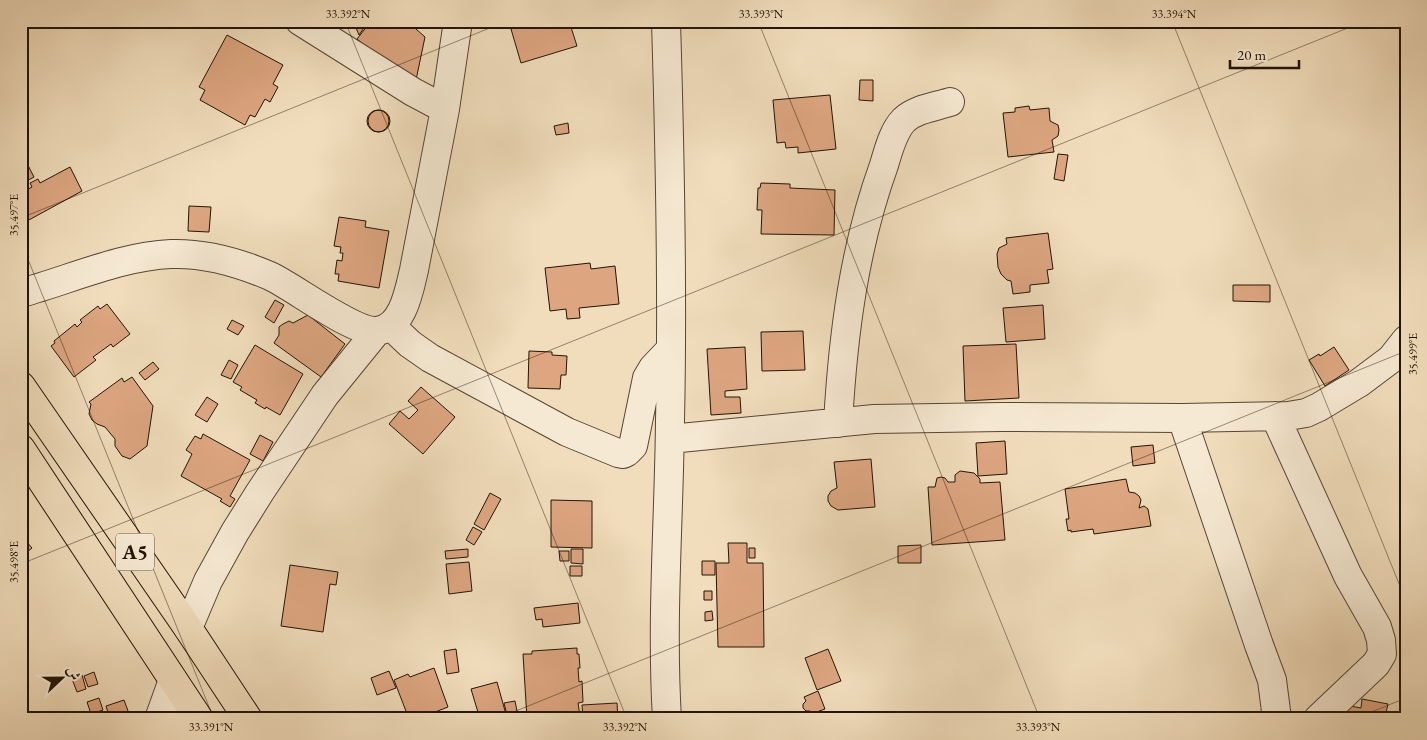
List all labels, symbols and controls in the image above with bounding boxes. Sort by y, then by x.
text: 33.392°N [326,6,371,22]
text: 33.393°N [739,6,784,22]
text: 33.394°N [1152,6,1197,22]
scale bar [1230,38,1298,70]
text: 20 m [1237,45,1266,64]
text: 35.497°E [6,194,22,236]
text: 35.499°E [1405,333,1421,375]
road number: A5 [116,534,154,570]
text: 35.498°E [6,541,22,583]
north arrow [38,652,88,702]
text: ش [63,663,85,683]
text: 33.391°N [189,719,234,735]
text: 33.392°N [603,719,648,735]
text: 33.393°N [1016,719,1061,735]

